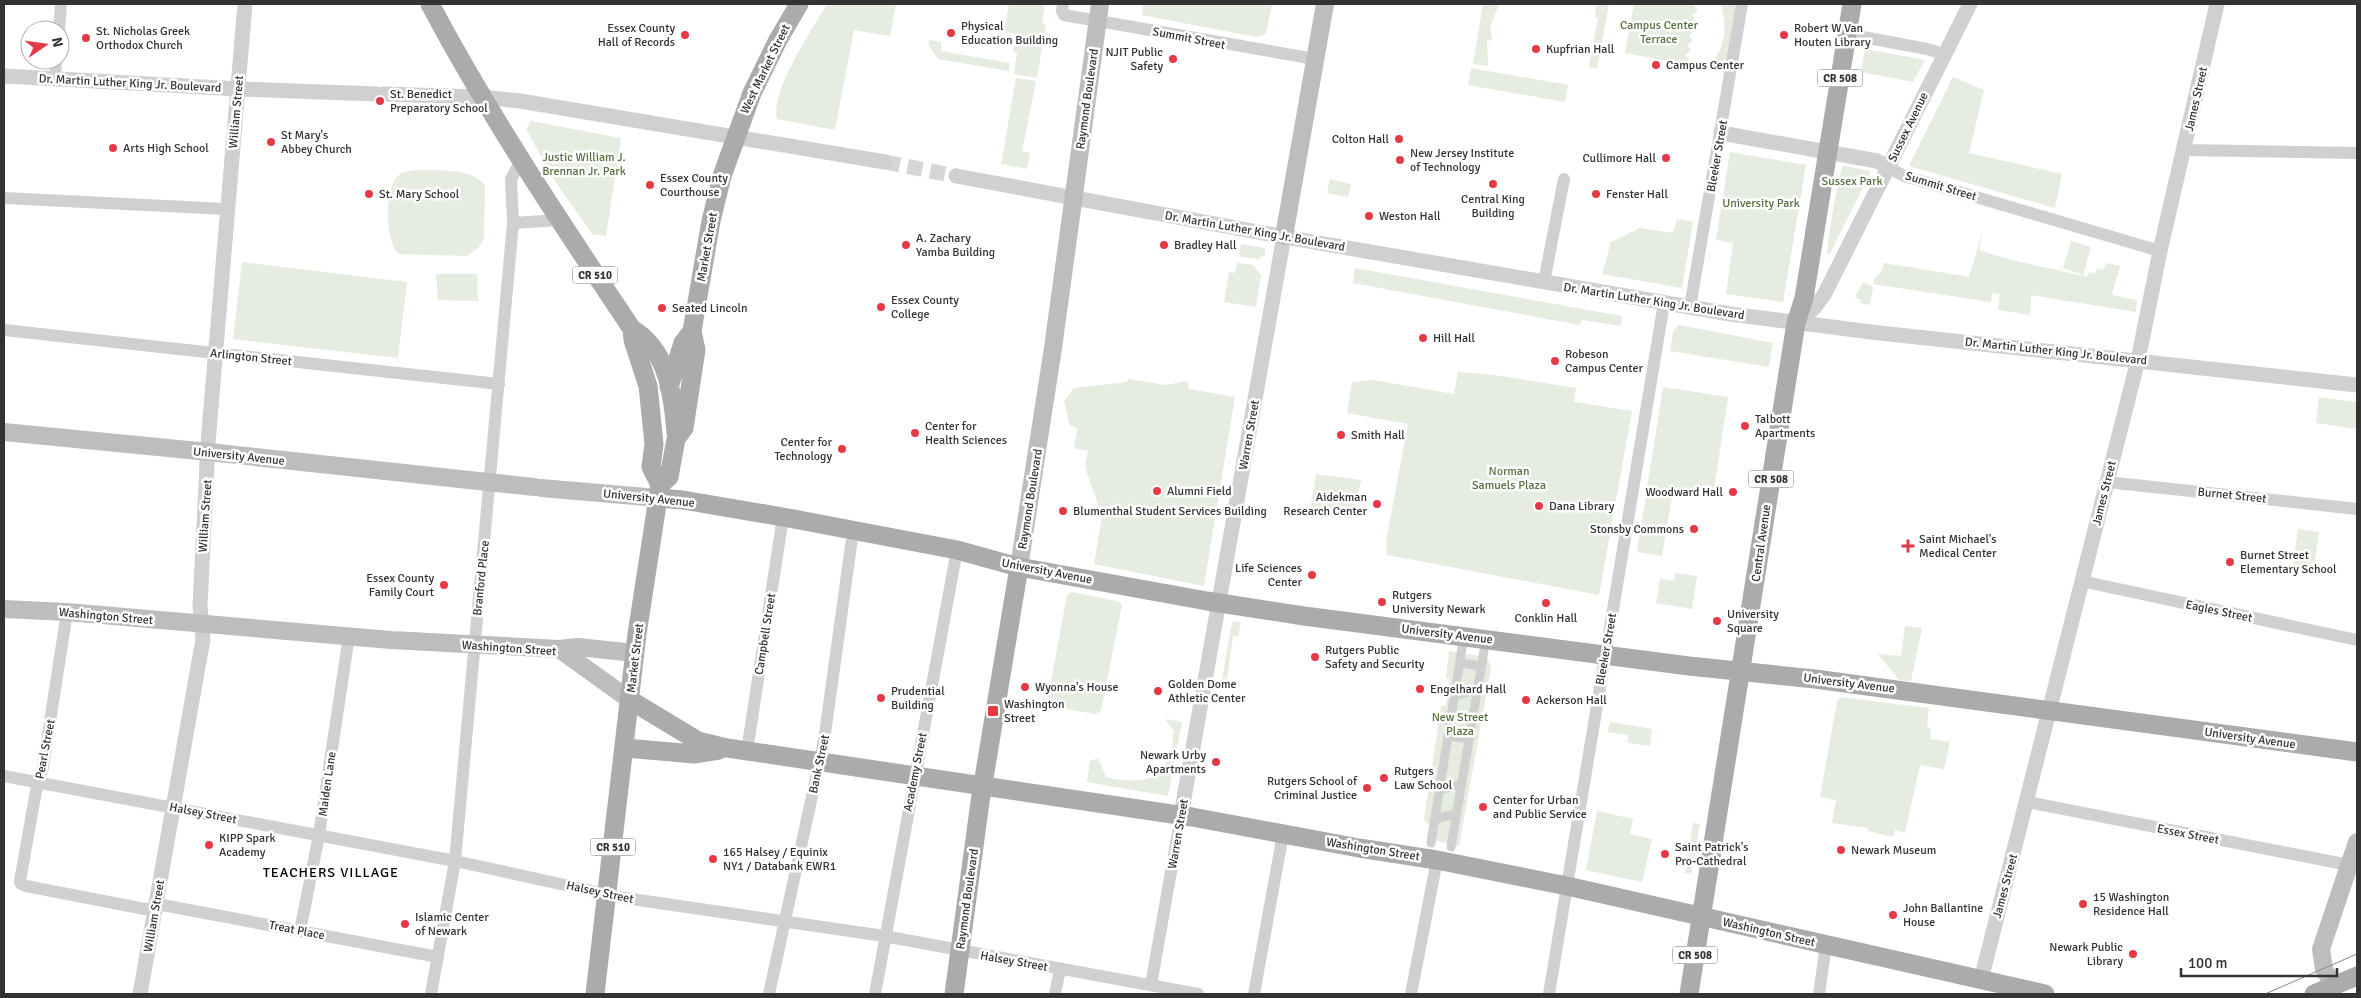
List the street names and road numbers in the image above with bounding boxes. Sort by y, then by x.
street label: West Market Street [737,22,794,117]
street label: Summit Street [1151,24,1226,53]
street label: Raymond Boulevard [1073,48,1102,150]
street label: James Street [2182,65,2211,133]
road number: CR 508 [1818,70,1862,86]
street label: Dr. Martin Luther King Jr. Boulevard [38,71,222,96]
street label: William Street [226,75,247,149]
street label: Sussex Avenue [1885,90,1932,164]
street label: Bleeker Street [1704,119,1731,193]
street label: Summit Street [1903,169,1978,204]
street label: Dr. Martin Luther King Jr. Boulevard [1164,208,1346,255]
street label: Market Street [694,211,721,283]
road number: CR 510 [572,266,618,284]
street label: Dr. Martin Luther King Jr. Boulevard [1562,280,1745,323]
street label: Dr. Martin Luther King Jr. Boulevard [1964,334,2148,369]
street label: Arlington Street [209,346,293,369]
street label: Warren Street [1236,399,1263,471]
street label: University Avenue [192,444,285,469]
street label: Raymond Boulevard [1015,448,1046,550]
street label: James Street [2089,459,2120,527]
road number: CR 508 [1748,470,1794,488]
street label: William Street [195,479,216,553]
street label: Burnet Street [2197,484,2267,507]
street label: University Avenue [602,486,695,511]
street label: Central Avenue [1749,503,1774,583]
street label: Branford Place [470,540,493,616]
street label: University Avenue [1000,555,1093,588]
street label: Campbell Street [752,592,779,676]
street label: Eagles Street [2184,597,2254,626]
street label: Washington Street [58,605,154,628]
street label: Bleeker Street [1593,612,1620,686]
street label: University Avenue [1400,621,1493,648]
street label: Market Street [624,622,647,694]
street label: Washington Street [461,638,557,659]
street label: University Avenue [1802,670,1895,697]
street label: Pearl Street [32,718,59,780]
street label: University Avenue [2203,725,2296,752]
street label: Academy Street [900,731,931,813]
street label: Bank Street [806,733,833,795]
street label: Maiden Lane [316,751,339,817]
street label: Warren Street [1165,798,1192,870]
street label: Halsey Street [168,800,238,827]
street label: Essex Street [2156,821,2220,848]
street label: Washington Street [1325,835,1421,864]
road number: CR 510 [590,839,636,856]
street label: Raymond Boulevard [953,848,982,950]
street label: James Street [1990,852,2021,920]
street label: Halsey Street [565,878,635,907]
street label: William Street [141,879,168,953]
street label: Washington Street [1721,915,1817,950]
street label: Treat Place [268,918,326,943]
road number: CR 508 [1672,946,1718,964]
street label: Halsey Street [979,948,1049,975]

